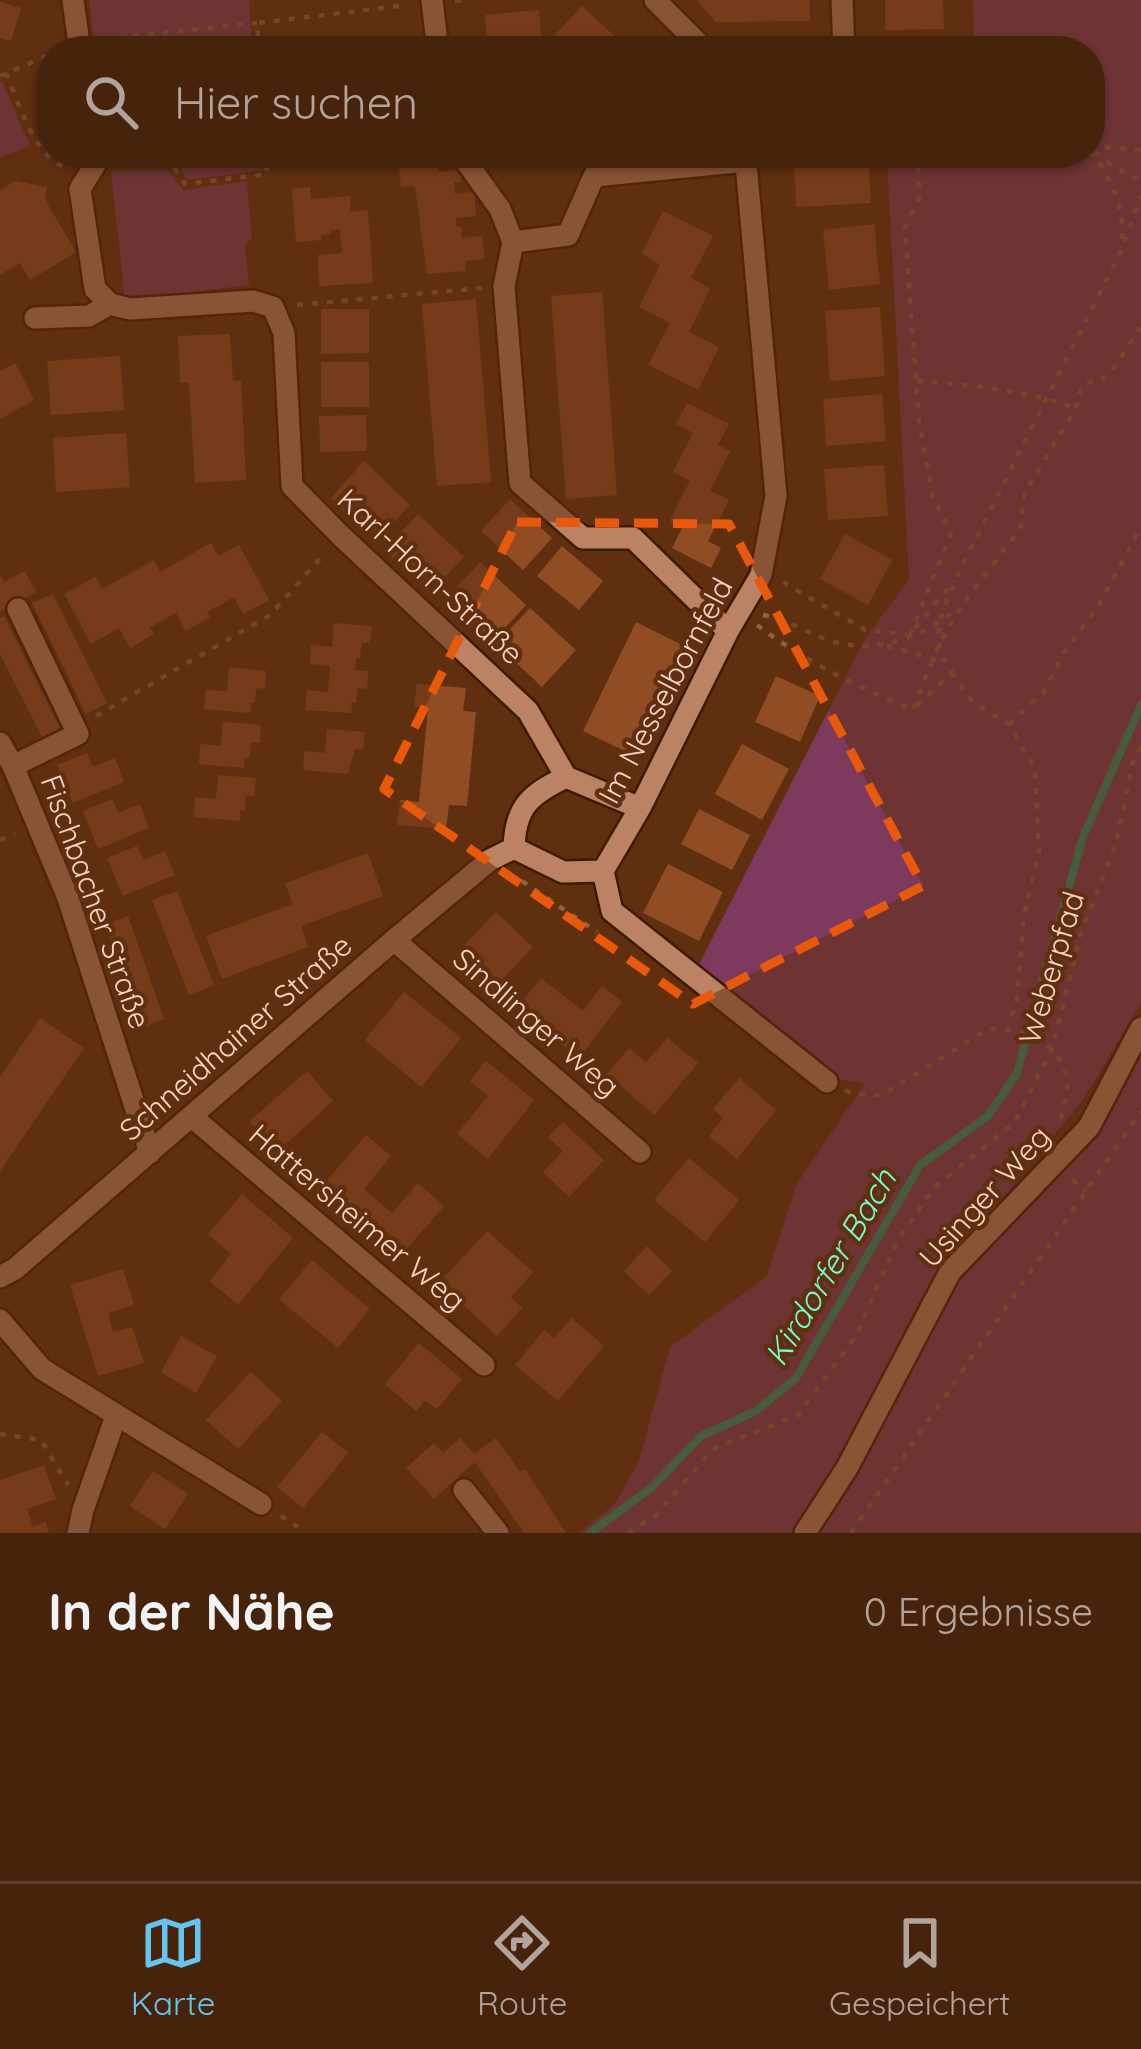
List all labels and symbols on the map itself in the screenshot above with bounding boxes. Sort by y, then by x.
street label: Karl-Horn-Straße [330,480,532,672]
street label: Im Nesselbornfeld [590,571,741,810]
street label: Fischbacher Straße [32,770,159,1034]
street label: Weberpfad [1010,887,1092,1049]
street label: Schneidhainer Straße [111,926,359,1149]
street label: Sindlinger Weg [446,940,628,1105]
street label: Hattersheimer Weg [242,1116,474,1319]
street label: Usinger Weg [911,1117,1058,1275]
water label: Kirdorfer Bach [755,1160,905,1373]

